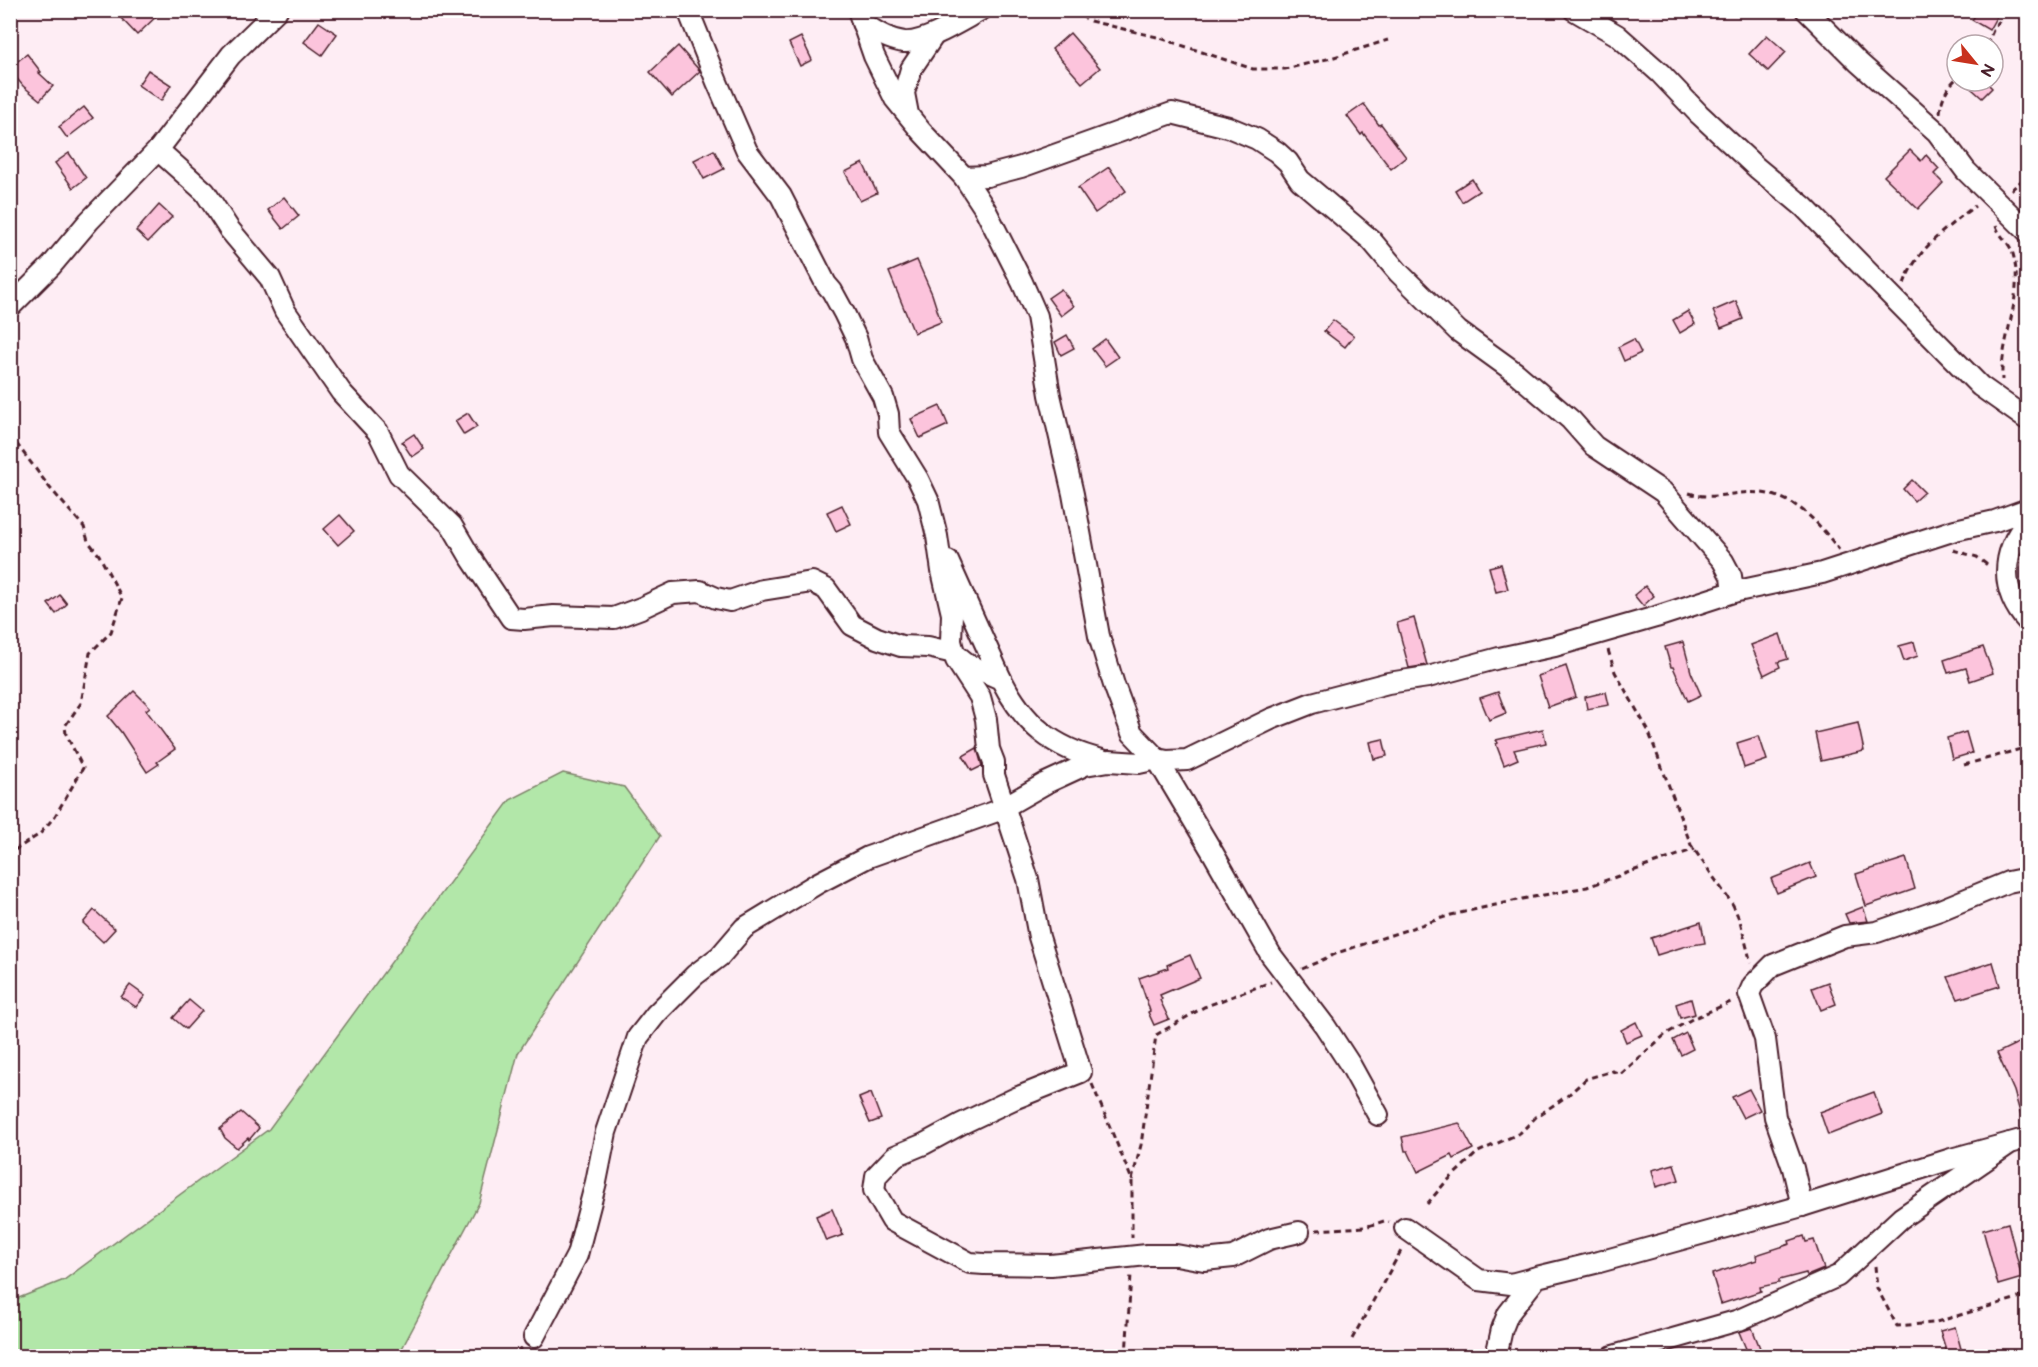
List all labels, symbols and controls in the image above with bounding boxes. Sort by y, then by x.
north arrow [1945,33,2005,93]
text: N [1975,60,1998,80]

